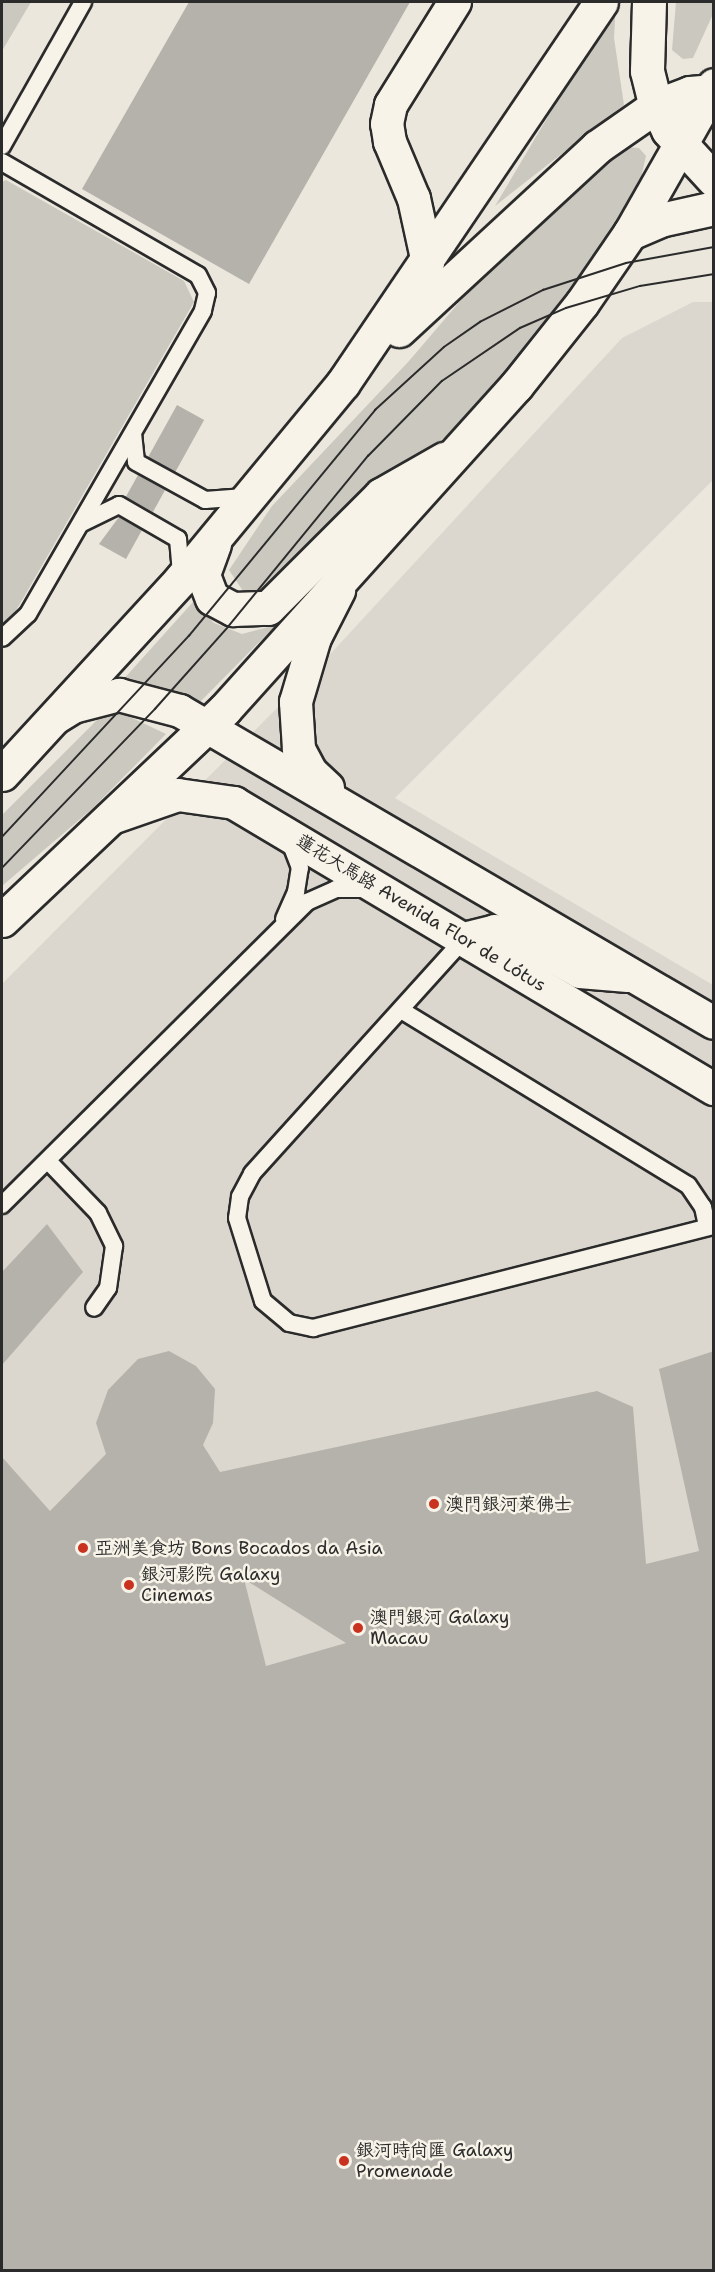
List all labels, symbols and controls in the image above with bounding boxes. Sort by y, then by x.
street label: 蓮花大馬路 Avenida Flor de Lótus [292,830,550,996]
place label: 澳門銀河萊佛士 [446,1493,572,1515]
marker: 澳門銀河萊佛士 [427,1497,441,1511]
place label: 亞洲美食坊 Bons Bocados da Asia [95,1537,383,1559]
marker: 亞洲美食坊 Bons Bocados da Asia [76,1541,90,1555]
place label: 銀河影院 Galaxy Cinemas [141,1564,280,1606]
marker: 銀河影院 Galaxy Cinemas [122,1578,136,1592]
place label: 澳門銀河 Galaxy Macau [370,1607,509,1650]
marker: 澳門銀河 Galaxy Macau [351,1621,365,1635]
place label: 銀河時尚匯 Galaxy Promenade [356,2140,513,2182]
marker: 銀河時尚匯 Galaxy Promenade [337,2154,351,2168]

